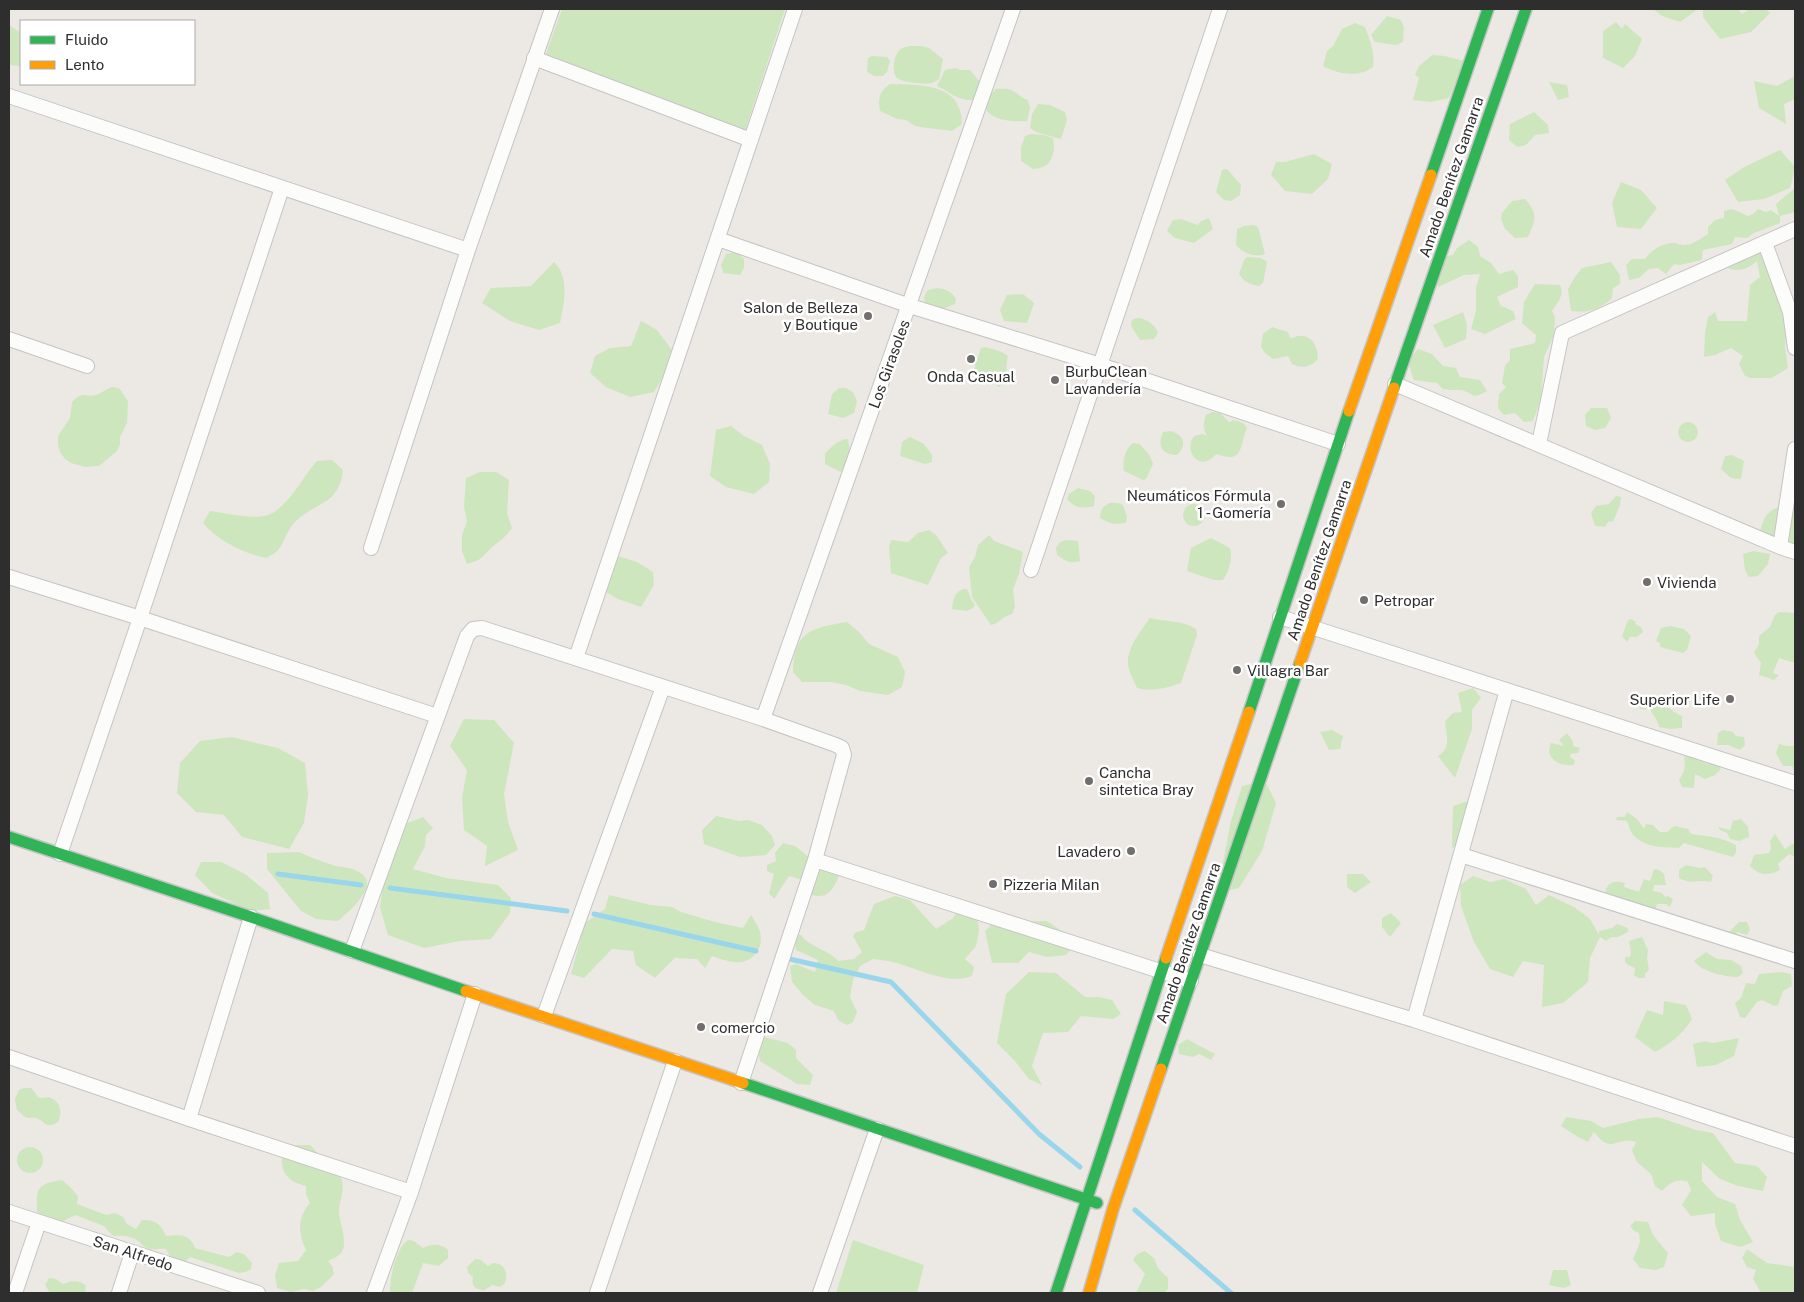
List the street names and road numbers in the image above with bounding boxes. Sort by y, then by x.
street label: Amado Benítez Gamarra [1415,94,1487,260]
street label: Los Girasoles [865,317,913,411]
street label: Amado Benítez Gamarra [1283,477,1355,643]
street label: Amado Benítez Gamarra [1152,860,1224,1026]
street label: San Alfredo [91,1232,175,1274]

